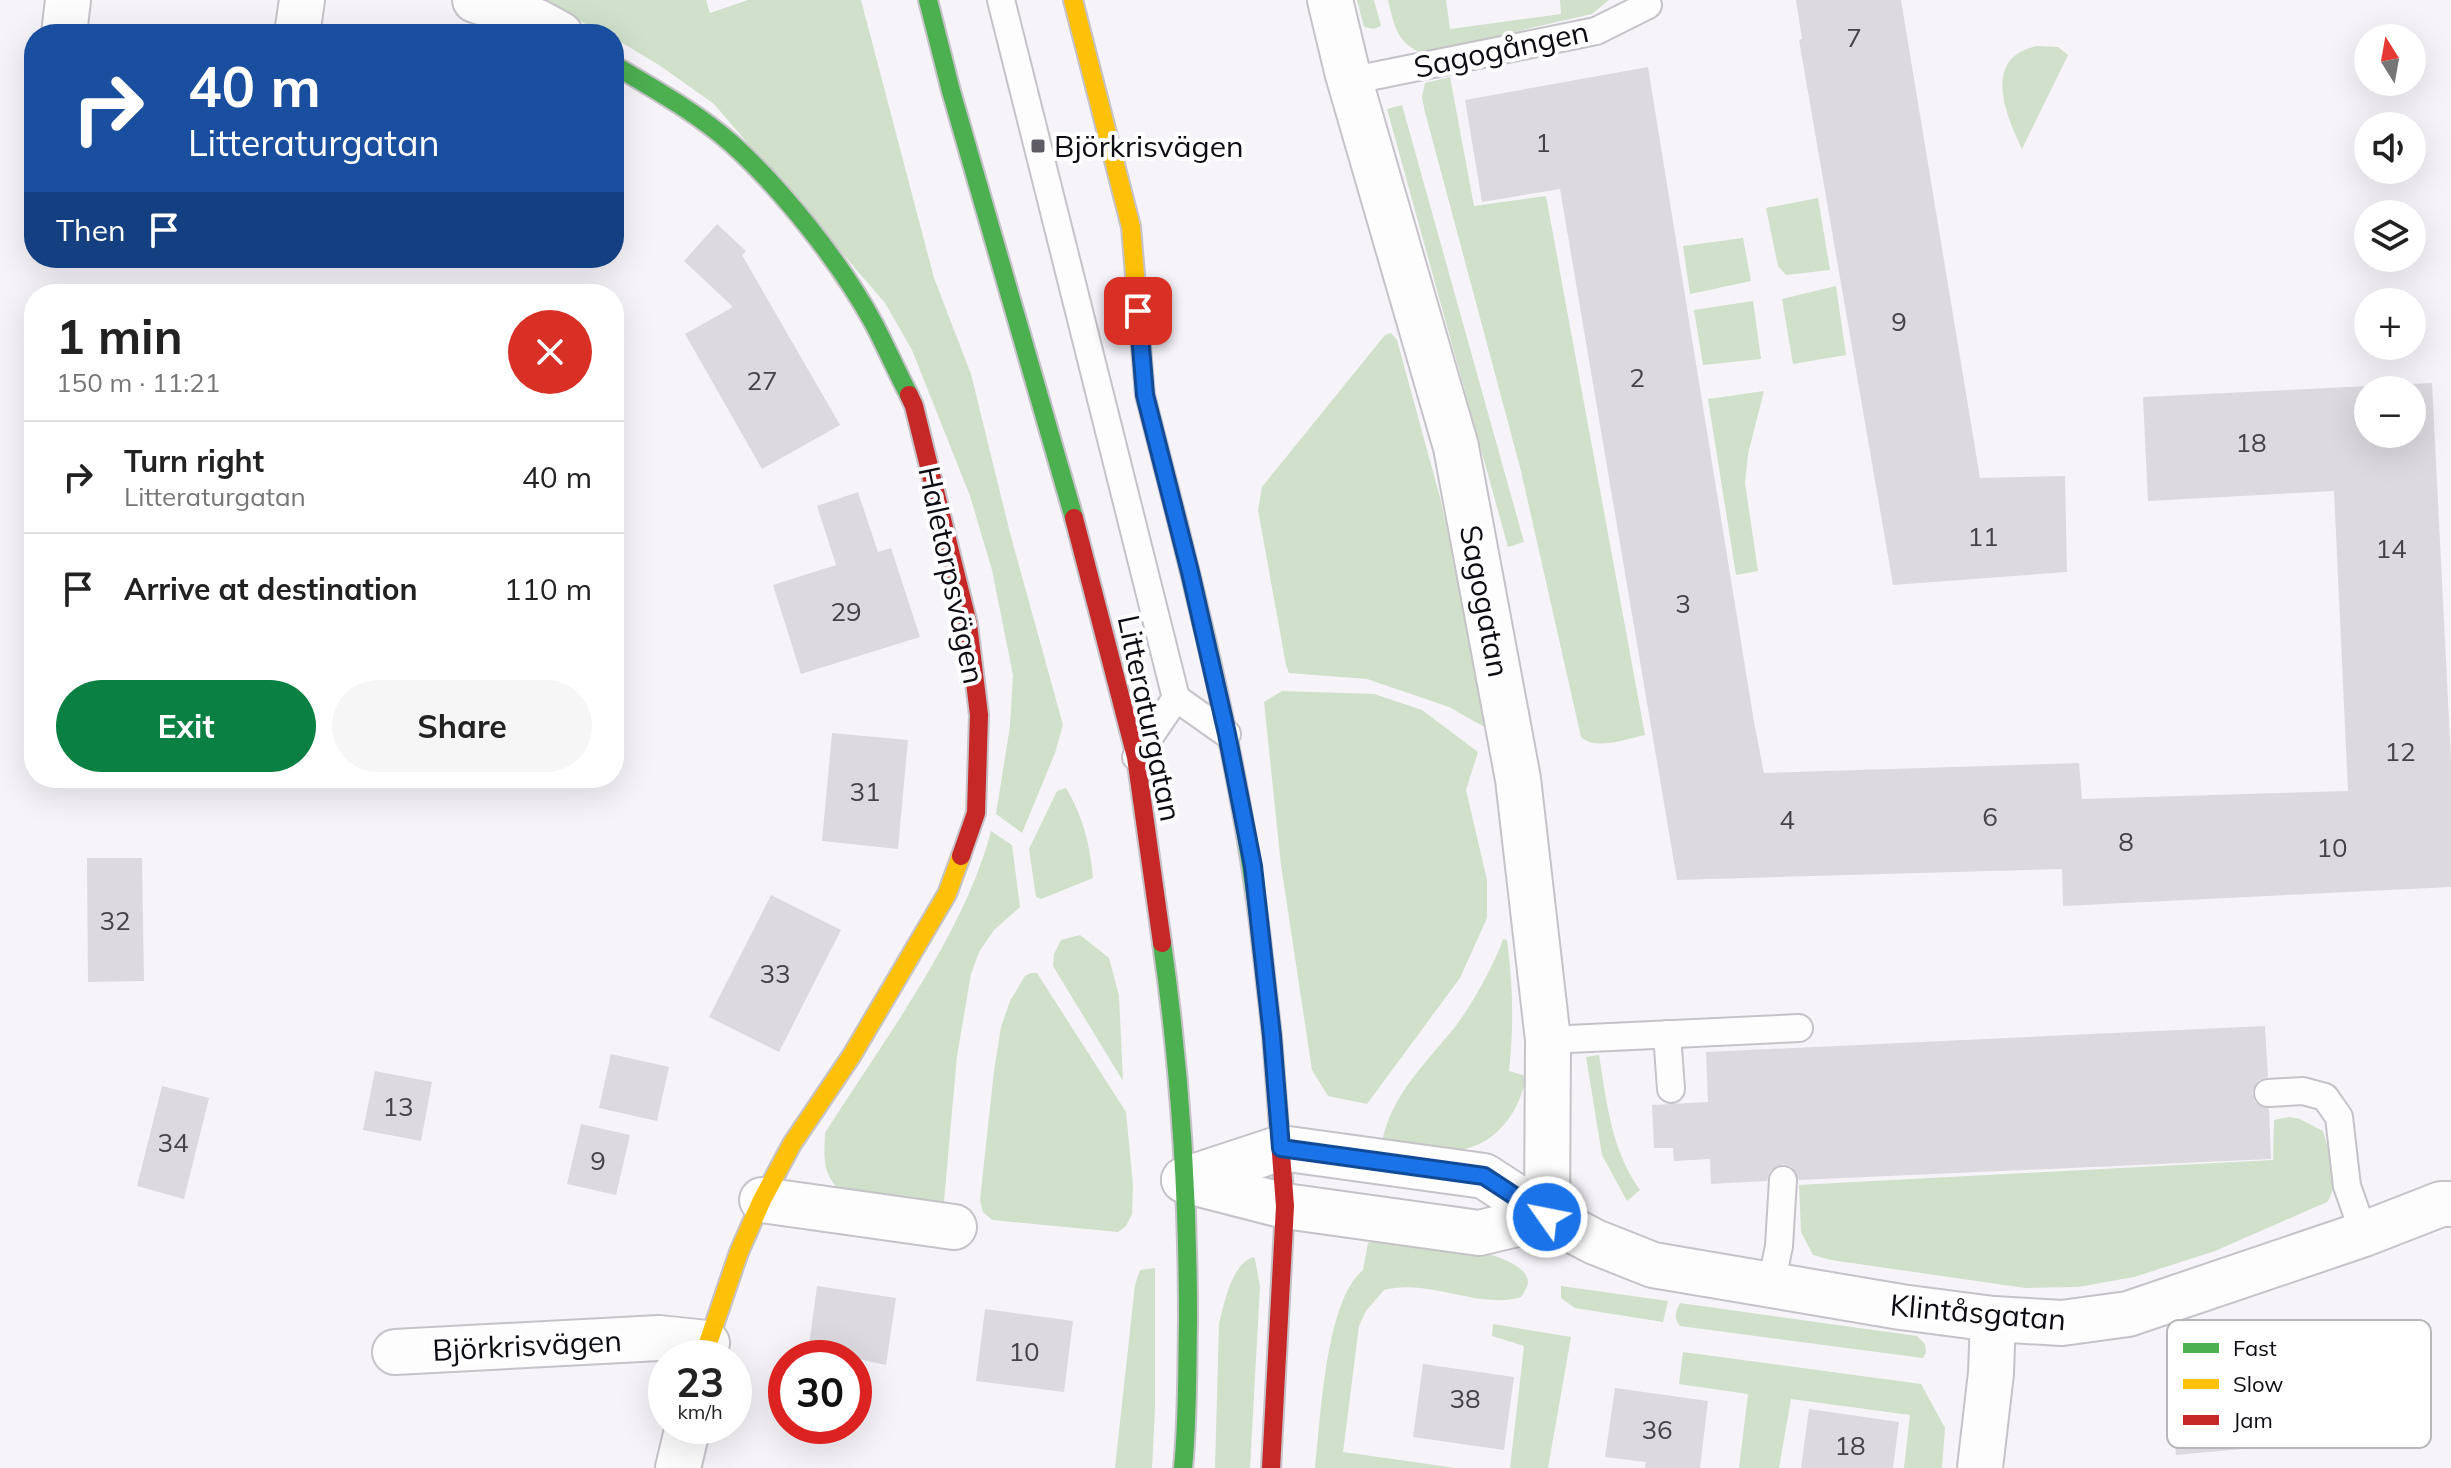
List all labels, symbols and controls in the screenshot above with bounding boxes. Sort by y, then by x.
street label: Sagogången [1410,12,1592,86]
house number: 7 [1846,21,1862,54]
north arrow [2354,24,2426,96]
map controls [2354,24,2426,448]
text: 40 m [188,51,321,121]
icon: right [56,56,160,160]
button: sound [2354,112,2426,184]
text: Litteraturgatan [188,120,440,165]
house number: 1 [1535,126,1551,159]
place label: Björkrisvägen [1054,127,1244,165]
marker: Björkrisvägen [1029,137,1047,155]
button: layers [2354,200,2426,272]
icon: arrive [142,208,186,252]
text: Then [56,211,126,249]
pin [1104,277,1172,345]
button: + [2354,288,2426,360]
icon: arrive [1116,289,1160,333]
house number: 9 [1891,305,1907,338]
text: 1 min [56,306,183,366]
button: close [508,310,592,394]
house number: 2 [1629,361,1645,394]
house number: 27 [746,364,778,397]
text: 150 m · 11:21 [56,366,220,399]
button: − [2354,376,2426,448]
house number: 18 [2235,426,2267,459]
text: Turn right [124,442,264,480]
icon: right [56,455,100,499]
text: 40 m [522,458,592,496]
street label: Haletorpsvägen [910,463,994,687]
text: Litteraturgatan [124,480,306,513]
house number: 11 [1967,520,1999,553]
street label: Sagogatan [1452,522,1518,680]
house number: 14 [2375,532,2407,565]
icon: arrive [56,567,100,611]
text: Arrive at destination [124,570,418,608]
text: 110 m [504,570,592,608]
house number: 3 [1675,587,1691,620]
house number: 29 [830,595,862,628]
street label: Litteraturgatan [1110,611,1190,825]
button: Exit [56,680,316,772]
button: Share [332,680,592,772]
house number: 12 [2384,735,2416,768]
house number: 31 [849,775,881,808]
house number: 6 [1982,800,1998,833]
house number: 4 [1779,803,1795,836]
house number: 8 [2118,825,2134,858]
house number: 10 [2316,831,2348,864]
house number: 32 [99,904,131,937]
house number: 33 [759,957,791,990]
house number: 13 [382,1090,414,1123]
house number: 34 [157,1126,189,1159]
house number: 9 [590,1144,606,1177]
position arrow [1505,1175,1589,1259]
street label: Klintåsgatan [1888,1285,2068,1339]
legend [2167,1320,2431,1448]
street label: Björkrisvägen [431,1321,623,1369]
text: Fast [2233,1334,2277,1362]
house number: 10 [1008,1335,1040,1368]
speed limit sign: 30 [768,1340,872,1444]
text: 23 [676,1357,724,1407]
text: Slow [2233,1370,2283,1398]
house number: 38 [1449,1382,1481,1415]
text: km/h [677,1399,723,1424]
text: Jam [2233,1406,2273,1434]
house number: 36 [1641,1413,1673,1446]
house number: 18 [1834,1429,1866,1462]

